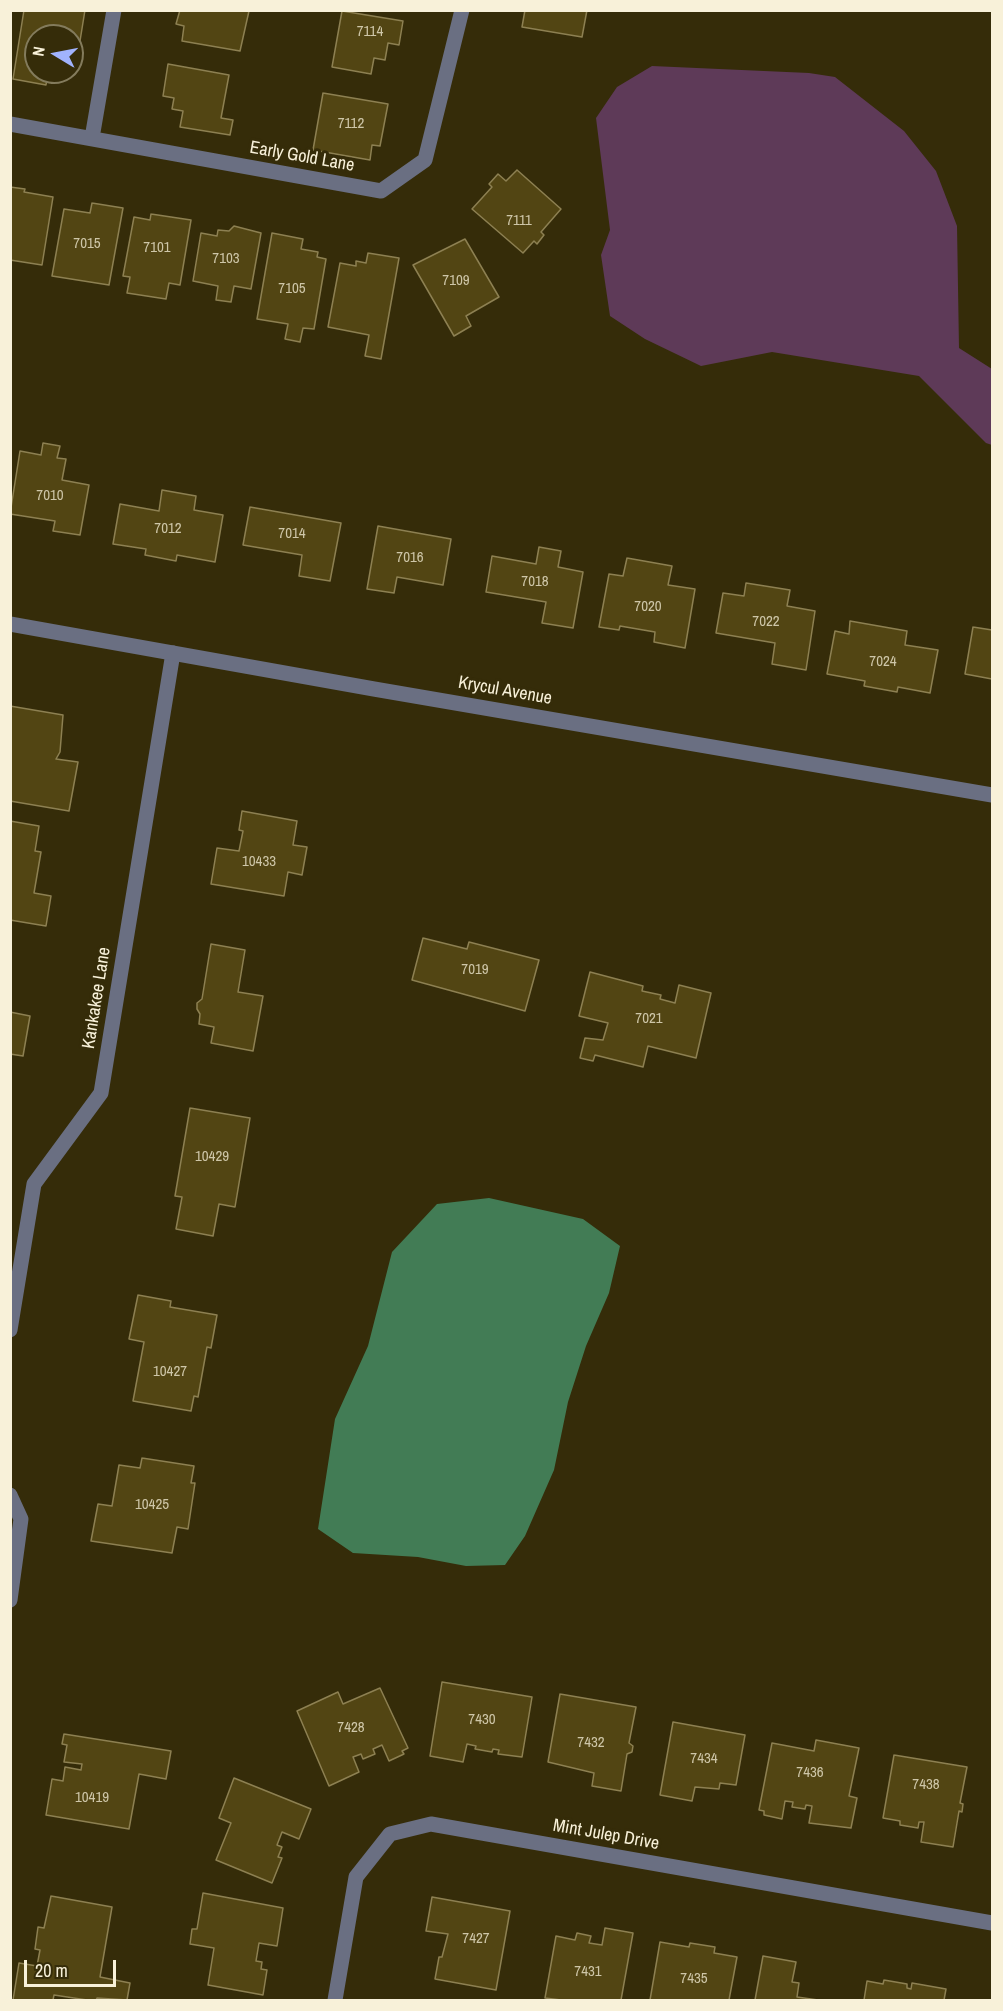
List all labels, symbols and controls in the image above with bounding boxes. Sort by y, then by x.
house number: 7114 [357,23,383,41]
north arrow [24,24,84,84]
text: N [27,45,50,58]
house number: 7112 [338,115,364,133]
street label: Early Gold Lane [248,137,356,177]
house number: 7111 [506,212,532,230]
house number: 7015 [73,235,101,253]
house number: 7101 [143,239,171,257]
house number: 7103 [212,250,240,268]
house number: 7109 [442,272,470,290]
house number: 7105 [278,280,306,298]
house number: 7010 [36,487,64,505]
house number: 7012 [154,520,182,538]
house number: 7014 [278,525,306,543]
house number: 7016 [396,549,424,567]
house number: 7018 [521,573,549,591]
house number: 7020 [634,598,662,616]
house number: 7022 [752,613,780,631]
house number: 7024 [869,653,897,671]
street label: Krycul Avenue [456,672,554,710]
house number: 10433 [242,853,276,871]
street label: Kankakee Lane [78,946,116,1050]
house number: 7019 [461,961,489,979]
house number: 7021 [635,1010,663,1028]
house number: 10429 [195,1148,229,1166]
house number: 10427 [153,1363,187,1381]
house number: 10425 [135,1496,169,1514]
house number: 7430 [468,1711,496,1729]
house number: 7428 [337,1719,365,1737]
house number: 7432 [577,1734,605,1752]
house number: 7434 [690,1750,718,1768]
house number: 7436 [796,1764,824,1782]
house number: 7438 [912,1776,940,1794]
house number: 10419 [75,1789,109,1807]
street label: Mint Julep Drive [551,1815,661,1855]
house number: 7427 [462,1930,490,1948]
scale bar [27,1948,118,1986]
text: 20 m [35,1958,68,1983]
house number: 7431 [574,1963,602,1981]
house number: 7435 [680,1970,708,1988]

